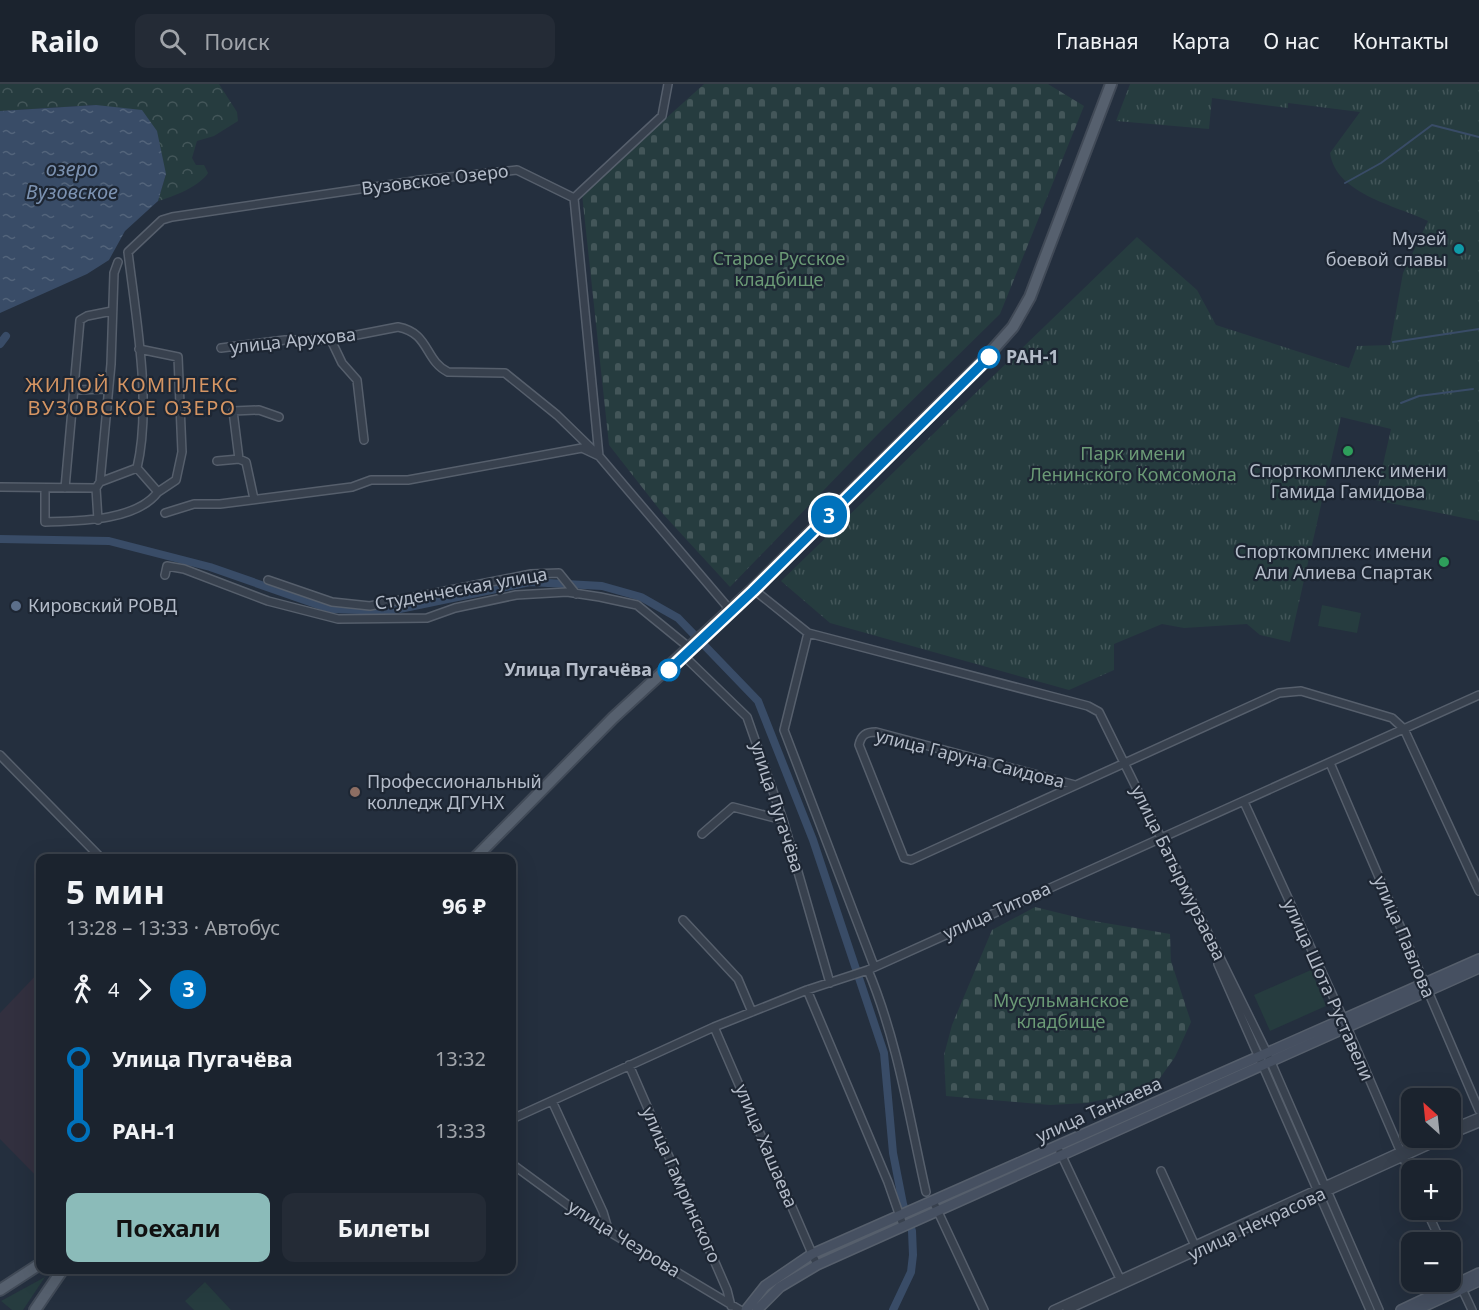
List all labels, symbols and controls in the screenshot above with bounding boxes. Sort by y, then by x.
search box [135,14,555,68]
text: Railo [30,22,99,60]
icon: search [156,25,189,58]
text: Поиск [204,26,270,56]
text: Главная [1056,27,1139,55]
text: Карта [1172,27,1230,55]
text: О нас [1263,27,1320,55]
text: Контакты [1353,27,1449,55]
water label: озеро Вузовское [26,155,118,205]
street label: Вузовское Озеро [360,158,510,200]
place label: Музей боевой славы [1326,226,1447,271]
marker: Музей боевой славы [1452,242,1466,256]
park label: Старое Русское кладбище [712,246,846,291]
street label: улица Арухова [229,321,357,359]
place label: РАН-1 [1006,344,1059,368]
marker: РАН-1 [978,346,1000,368]
district label: ЖИЛОЙ КОМПЛЕКС ВУЗОВСКОЕ ОЗЕРО [25,371,239,421]
park label: Парк имени Ленинского Комсомола [1029,441,1237,486]
marker: Спорткомплекс имени Гамида Гамидова [1341,444,1355,458]
place label: Спорткомплекс имени Гамида Гамидова [1249,458,1447,503]
line badge: 3 [810,496,848,534]
text: 3 [823,501,835,529]
place label: Спорткомплекс имени Али Алиева Спартак [1235,539,1432,584]
marker: Спорткомплекс имени Али Алиева Спартак [1437,555,1451,569]
street label: Студенческая улица [373,561,549,615]
place label: Кировский РОВД [28,593,177,617]
marker: Кировский РОВД [9,599,23,613]
place label: Улица Пугачёва [504,657,652,681]
marker: Улица Пугачёва [658,659,680,681]
street label: улица Гаруна Саидова [873,723,1067,793]
street label: улица Пугачёва [745,738,810,875]
place label: Профессиональный колледж ДГУНХ [367,769,542,814]
street label: улица Батырмурзаева [1126,781,1232,964]
marker: Профессиональный колледж ДГУНХ [348,785,362,799]
text: 5 мин [66,869,165,914]
street label: улица Павлова [1368,872,1441,1001]
street label: улица Титова [939,876,1054,945]
text: 96 ₽ [442,890,486,920]
street label: улица Шота Руставели [1278,895,1380,1084]
text: 13:28 – 13:33 · Автобус [66,914,280,941]
icon: walk [66,973,99,1006]
icon: forward [128,973,161,1006]
text: 3 [182,975,194,1003]
text: 4 [108,976,119,1003]
park label: Мусульманское кладбище [993,988,1129,1033]
text: Улица Пугачёва [112,1043,293,1073]
text: 13:32 [435,1045,486,1072]
street label: улица Танкаева [1032,1071,1165,1148]
street label: улица Хашаева [730,1080,804,1211]
north arrow [1401,1088,1461,1148]
map controls [1401,1088,1461,1292]
street label: улица Гамринского [637,1103,727,1266]
text: РАН-1 [112,1115,176,1145]
text: 13:33 [435,1117,486,1144]
button: + [1401,1160,1461,1220]
street label: улица Некрасова [1184,1181,1329,1265]
button: Поехали [66,1193,270,1262]
button: Билеты [282,1193,486,1262]
street label: улица Чеэрова [564,1194,685,1282]
button: − [1401,1232,1461,1292]

